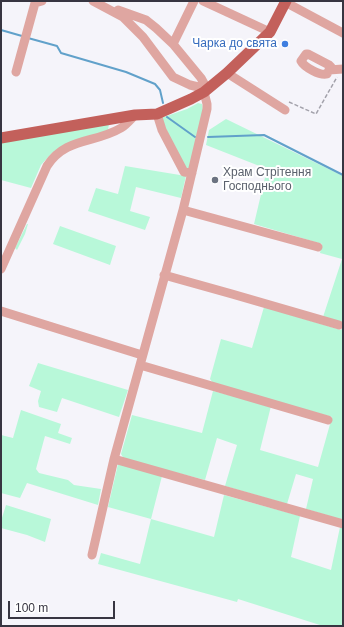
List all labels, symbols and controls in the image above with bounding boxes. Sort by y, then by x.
place label: Чарка до свята [192,37,277,51]
marker: Чарка до свята [280,39,290,49]
place label: Храм Стрітення Господнього [223,166,311,194]
marker: Храм Стрітення Господнього [210,175,220,185]
scale bar [10,593,117,619]
text: 100 m [15,601,48,615]

